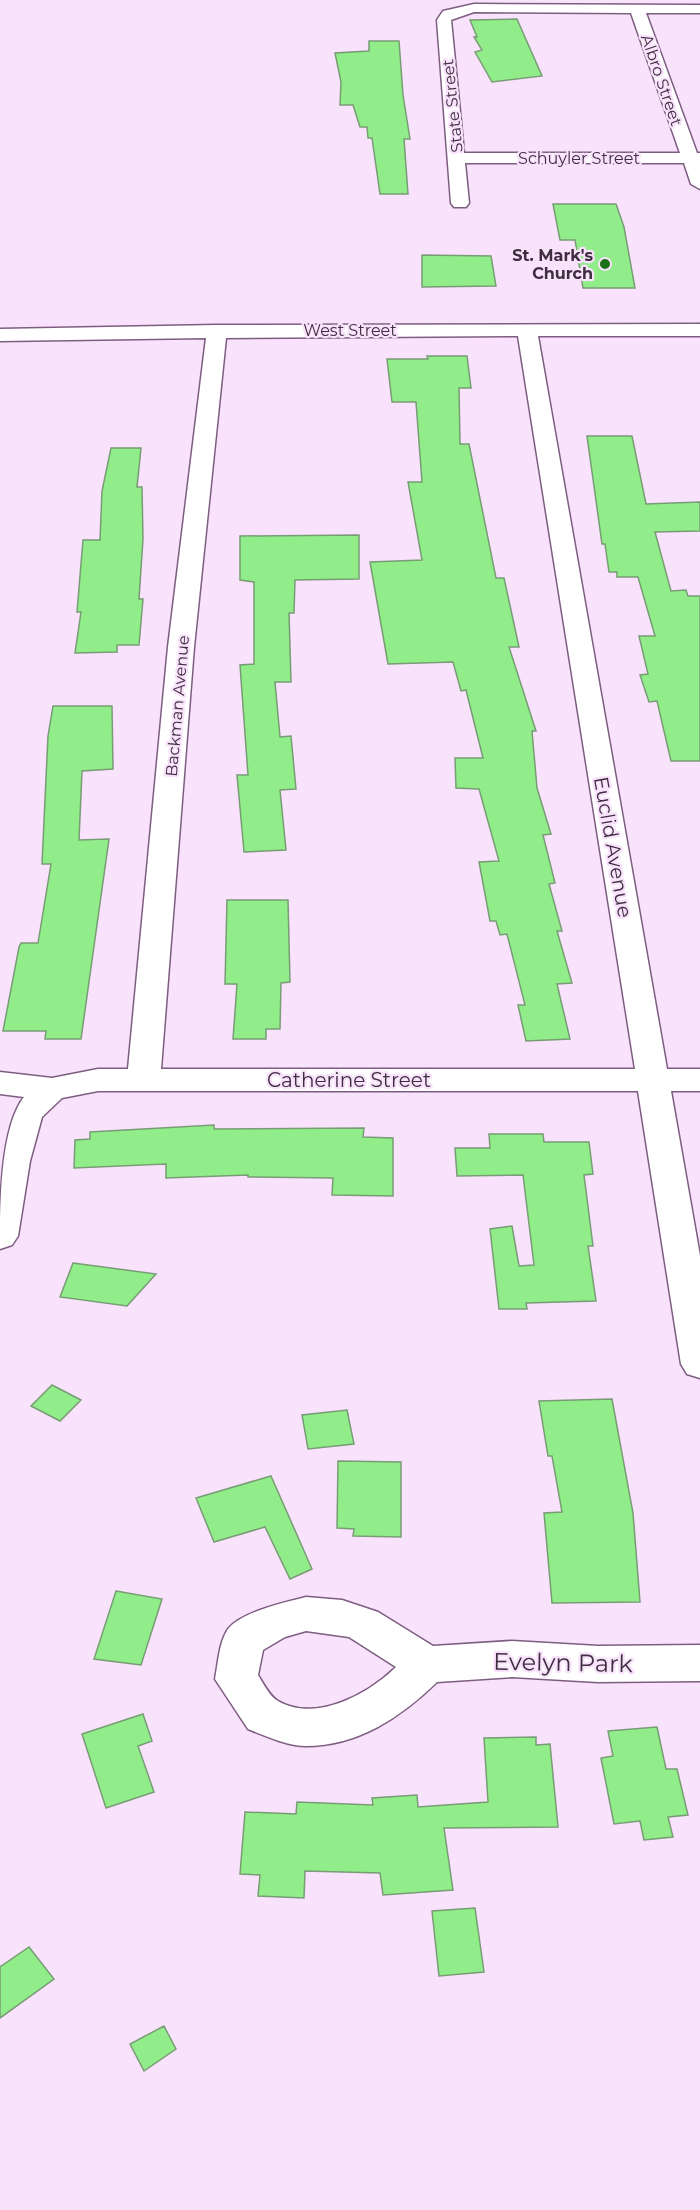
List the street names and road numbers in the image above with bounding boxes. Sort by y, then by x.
street label: Albro Street [637,32,686,129]
street label: State Street [438,58,467,154]
street label: Schuyler Street [518,149,640,168]
street label: West Street [303,321,397,340]
street label: Backman Avenue [162,635,193,777]
street label: Euclid Avenue [589,775,637,919]
street label: Catherine Street [267,1068,431,1092]
street label: Evelyn Park [493,1647,634,1678]

